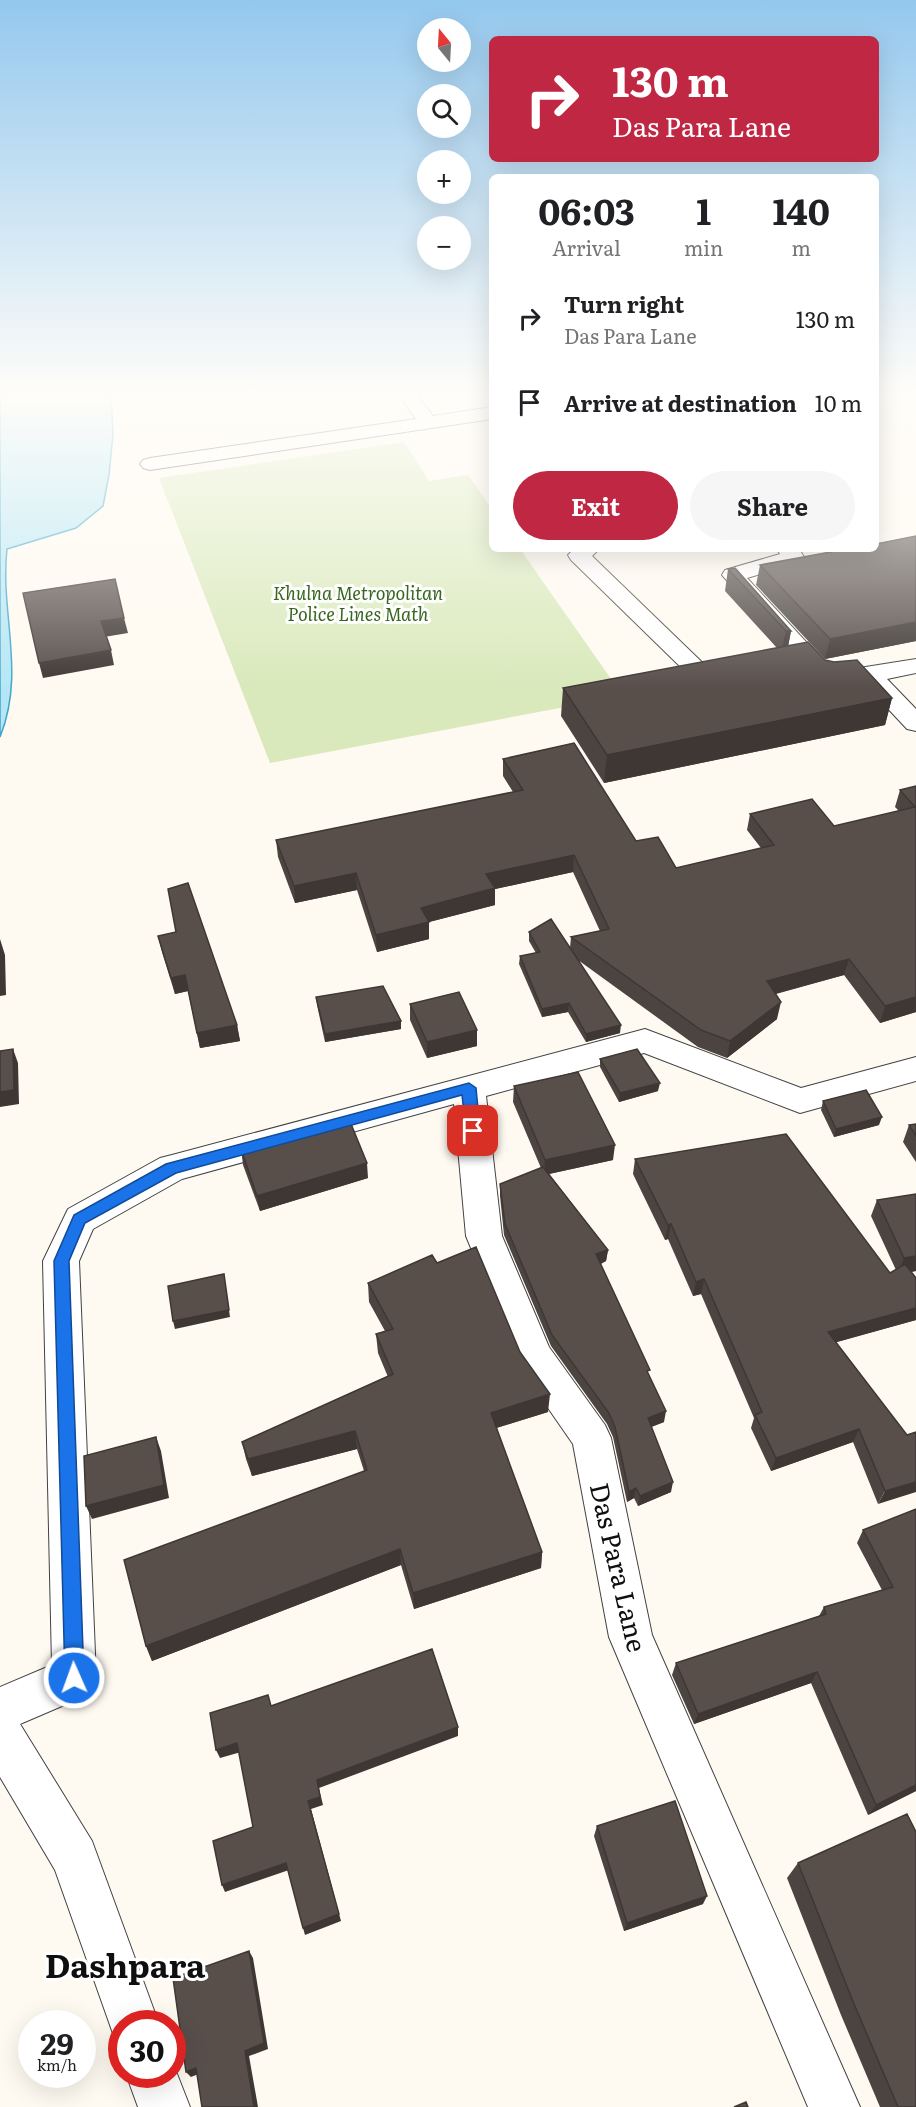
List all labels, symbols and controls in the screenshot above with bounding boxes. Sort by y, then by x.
north arrow [417,18,471,72]
map controls [417,18,471,270]
text: 130 m [612,48,729,110]
icon: right [513,60,591,138]
button: search [417,84,471,138]
text: Das Para Lane [612,105,791,145]
button: + [417,150,471,204]
text: 06:03 [538,183,635,236]
text: 1 [696,183,711,236]
text: 140 [772,183,830,236]
button: − [417,216,471,270]
text: Arrival [552,232,621,262]
text: min [684,232,723,262]
text: m [791,232,811,262]
text: Turn right [564,287,684,320]
icon: right [513,302,546,335]
text: 130 m [796,302,855,335]
text: Das Para Lane [564,320,697,350]
icon: arrive [513,386,546,419]
text: Arrive at destination [564,386,797,419]
text: 10 m [815,386,862,419]
button: Exit [513,471,678,540]
button: Share [690,471,855,540]
park label: Khulna Metropolitan Police Lines Math [273,579,443,627]
pin [447,1105,498,1156]
icon: arrive [456,1114,489,1147]
street label: Das Para Lane [582,1479,658,1655]
position arrow [42,1646,106,1710]
district label: Dashpara [45,1939,206,1988]
speed limit sign: 30 [108,2010,186,2088]
text: 29 [40,2020,74,2064]
text: km/h [37,2053,77,2076]

